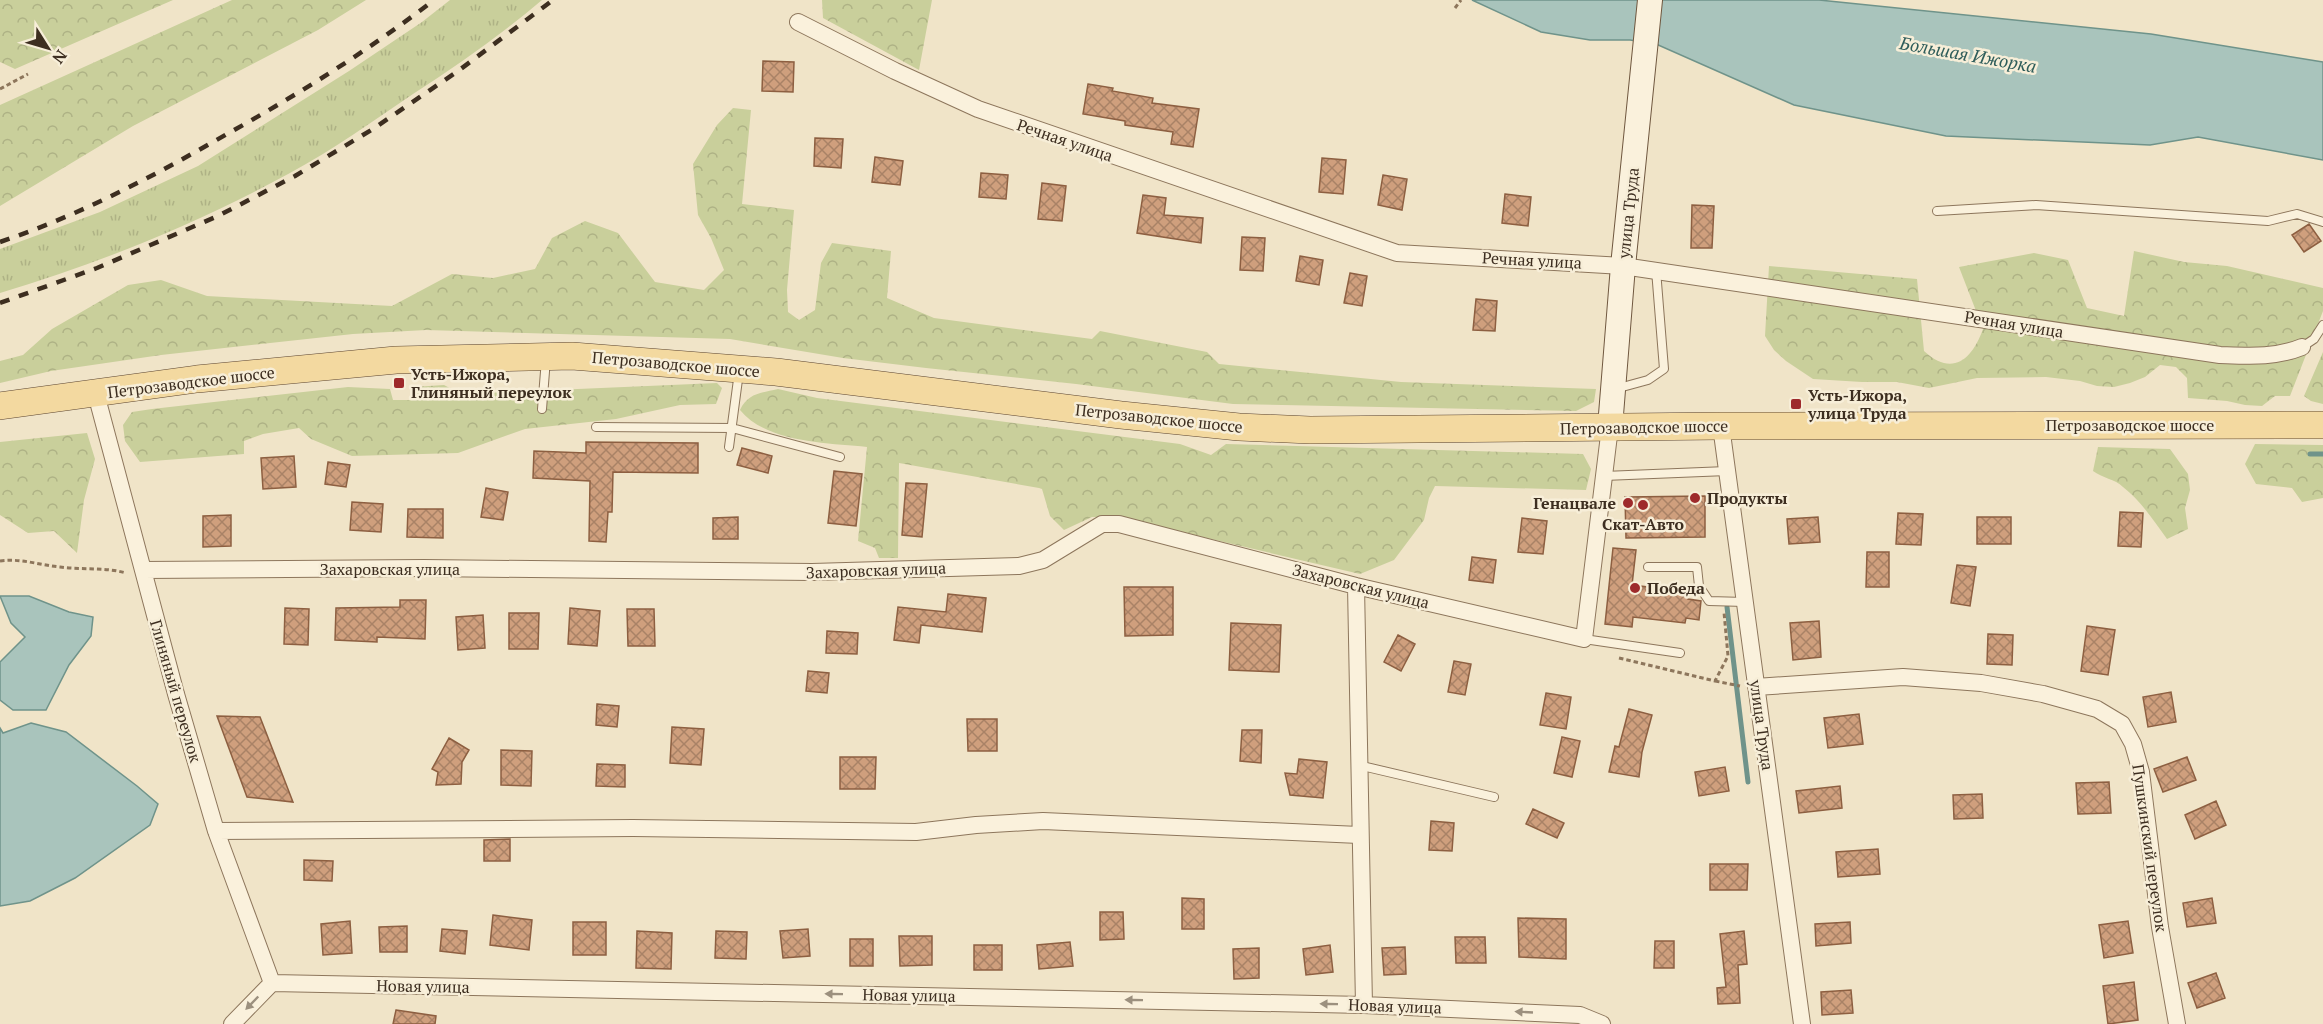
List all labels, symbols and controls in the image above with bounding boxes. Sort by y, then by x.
north arrow [18,18,78,78]
water label: Большая Ижорка [1897,30,2038,78]
text: N [48,46,72,68]
street label: Речная улица [1014,113,1116,167]
street label: улица Труда [1612,166,1644,261]
street label: Речная улица [1481,246,1583,274]
street label: Речная улица [1963,305,2065,343]
street label: Петрозаводское шоссе [591,346,761,382]
street label: Петрозаводское шоссе [106,361,276,403]
place label: Усть-Ижора, Глиняный переулок [411,363,572,403]
marker: Усть-Ижора, Глиняный переулок [392,376,406,390]
place label: Усть-Ижора, улица Труда [1807,384,1907,424]
marker: Усть-Ижора, улица Труда [1789,397,1803,411]
street label: Петрозаводское шоссе [1074,398,1244,438]
street label: Петрозаводское шоссе [2046,414,2214,436]
street label: Петрозаводское шоссе [1560,415,1728,439]
place label: Продукты [1707,487,1788,509]
marker: Продукты [1688,491,1702,505]
place label: Генацвале [1533,492,1616,514]
marker: Генацвале [1621,496,1635,510]
marker: Скат-Авто [1636,498,1650,512]
place label: Скат-Авто [1602,513,1685,535]
street label: Захаровская улица [805,557,947,583]
street label: Захаровская улица [320,558,460,580]
street label: Захаровская улица [1290,558,1432,614]
place label: Победа [1647,577,1705,599]
marker: Победа [1628,581,1642,595]
street label: Глиняный переулок [145,617,207,765]
street label: улица Труда [1745,677,1779,772]
street label: Пушкинский переулок [2127,763,2173,934]
street label: Новая улица [376,974,470,998]
street label: Новая улица [862,983,956,1007]
one-way arrow [825,989,844,999]
street label: Новая улица [1348,993,1442,1019]
one-way arrow [1125,995,1144,1005]
one-way arrow [245,996,259,1011]
one-way arrow [1320,999,1339,1009]
one-way arrow [1515,1008,1534,1017]

